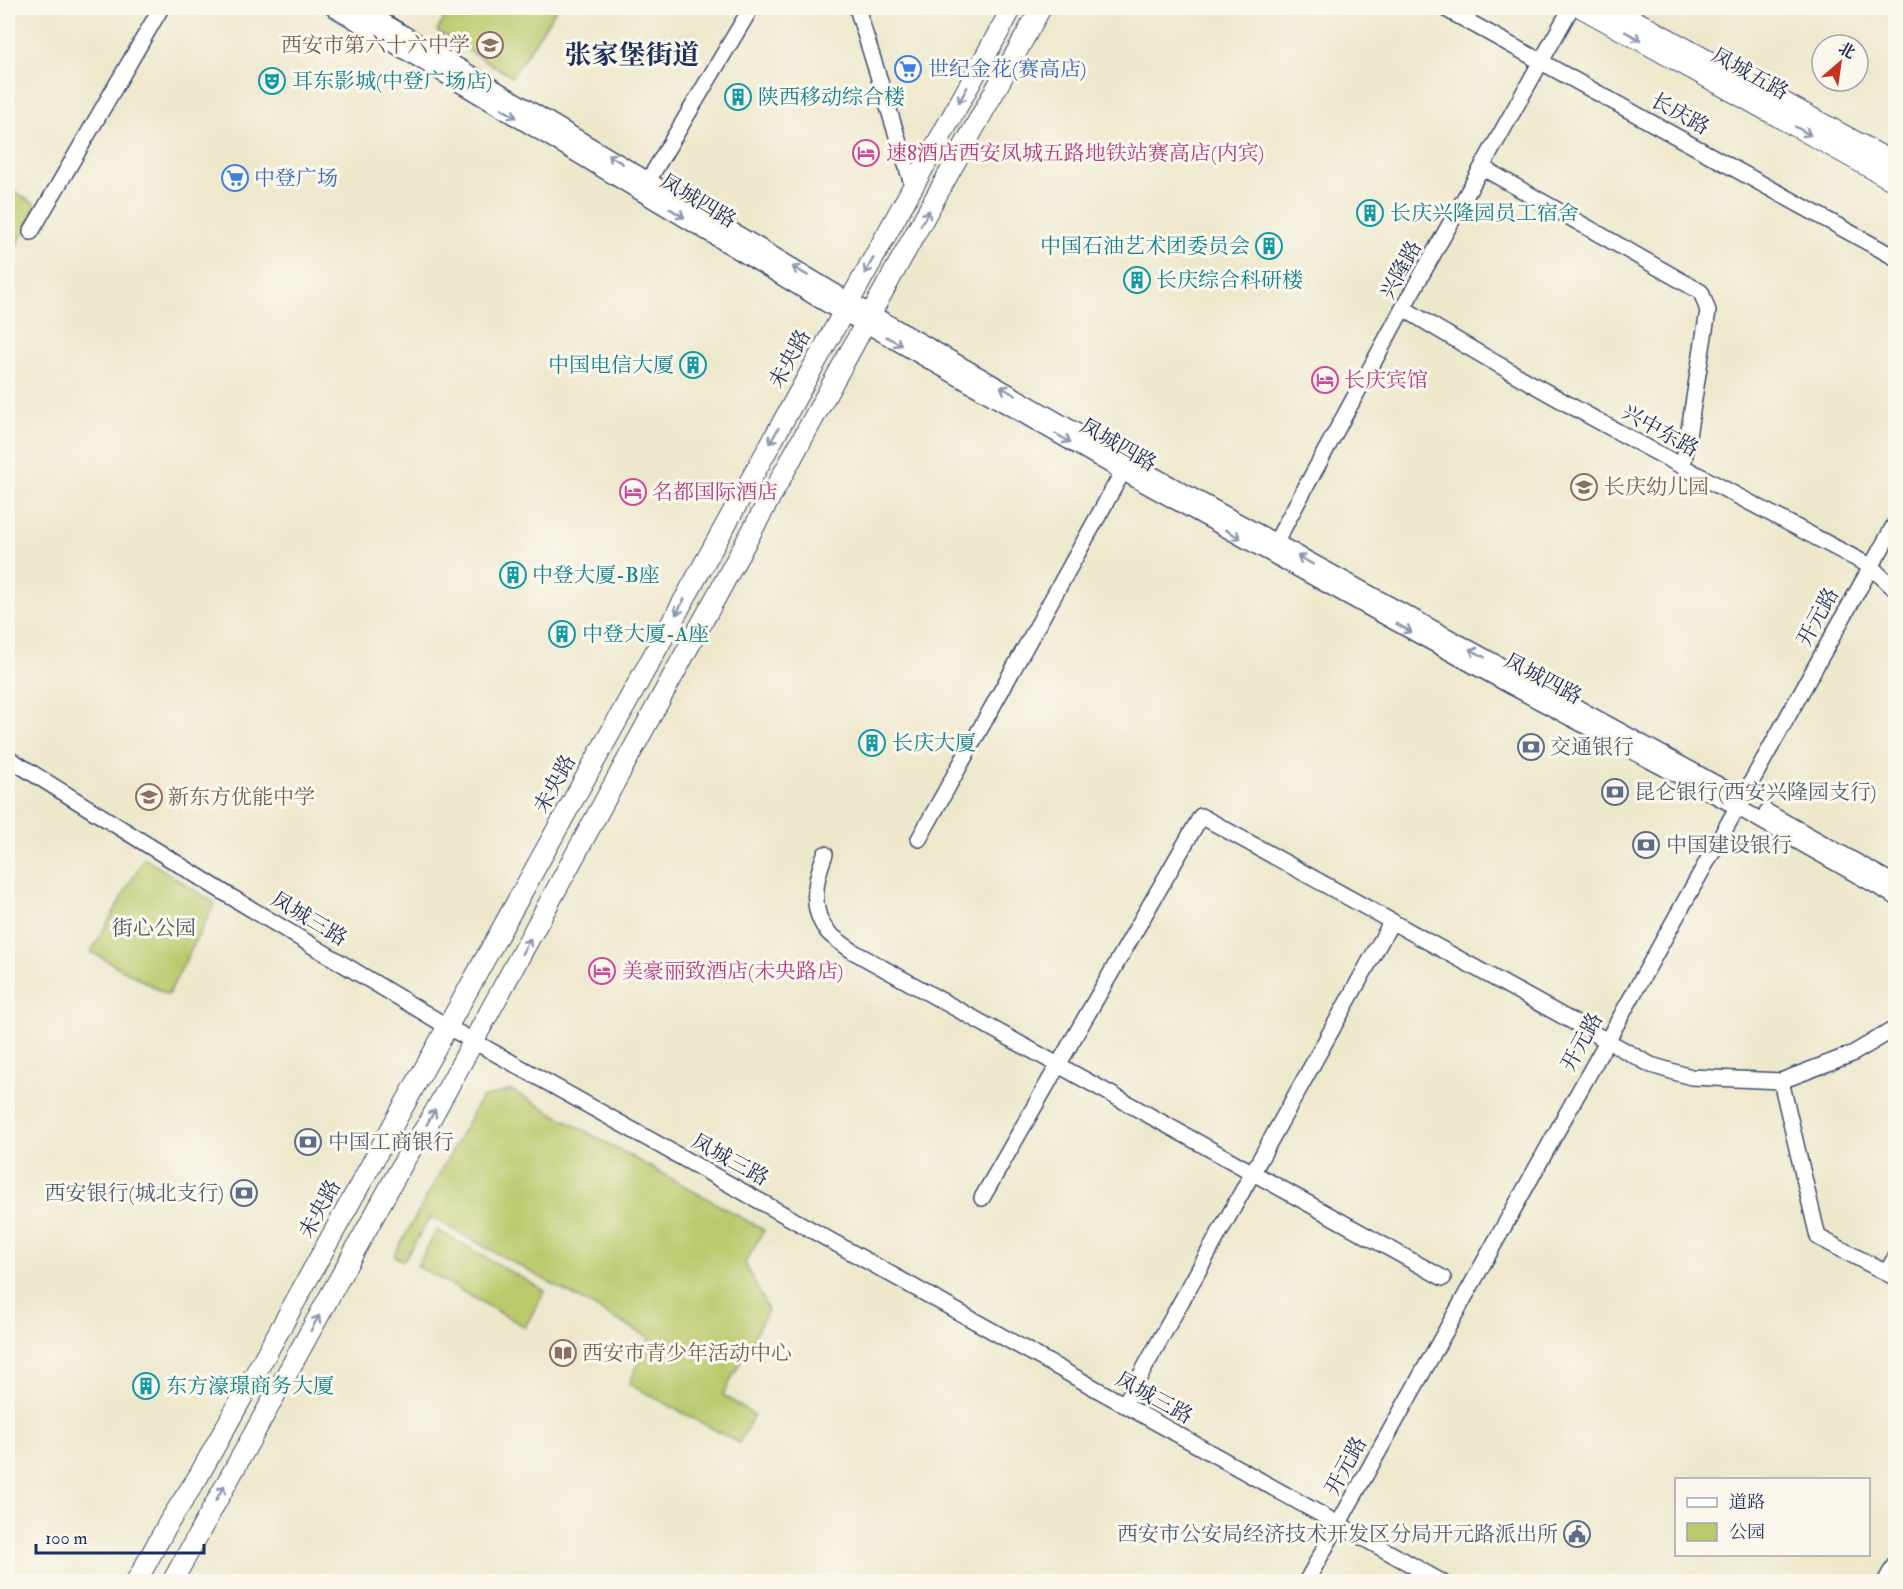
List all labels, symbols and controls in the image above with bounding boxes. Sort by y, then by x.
school or university icon: 西安市第六十六中学 [475,30,505,60]
one-way arrow [1624,30,1641,42]
place label: 西安市第六十六中学 [281,32,470,59]
north arrow [1810,33,1870,93]
text: 北 [1835,38,1859,63]
district label: 张家堡街道 [565,39,700,72]
street label: 凤城五路 [1707,42,1793,106]
supermarket icon: 世纪金花(赛高店) [893,54,923,84]
place label: 世纪金花(赛高店) [928,56,1086,83]
theatre icon: 耳东影城(中登广场店) [257,66,287,96]
place label: 耳东影城(中登广场店) [292,68,492,95]
building icon: 陕西移动综合楼 [723,82,753,112]
place label: 陕西移动综合楼 [758,84,905,111]
one-way arrow [957,86,968,104]
street label: 长庆路 [1646,87,1714,141]
one-way arrow [500,107,517,119]
one-way arrow [1794,125,1811,137]
hotel icon: 速8酒店西安凤城五路地铁站赛高店(内宾) [851,138,881,168]
place label: 速8酒店西安凤城五路地铁站赛高店(内宾) [886,140,1264,167]
one-way arrow [607,153,624,165]
supermarket icon: 中登广场 [220,163,250,193]
place label: 中登广场 [254,165,338,192]
street label: 凤城四路 [655,168,741,234]
building icon: 长庆兴隆园员工宿舍 [1355,198,1385,228]
place label: 长庆兴隆园员工宿舍 [1390,200,1579,227]
one-way arrow [668,207,685,219]
one-way arrow [919,210,931,227]
building icon: 中国石油艺术团委员会 [1254,231,1284,261]
place label: 中国石油艺术团委员会 [1040,233,1250,260]
street label: 兴隆路 [1374,236,1428,304]
one-way arrow [863,257,874,275]
one-way arrow [792,264,809,276]
building icon: 长庆综合科研楼 [1122,265,1152,295]
place label: 长庆综合科研楼 [1156,267,1303,294]
street label: 未央路 [763,325,817,393]
one-way arrow [885,335,902,347]
building icon: 中国电信大厦 [678,350,708,380]
place label: 中国电信大厦 [548,352,674,379]
hotel icon: 长庆宾馆 [1310,365,1340,395]
place label: 长庆宾馆 [1344,367,1428,394]
one-way arrow [1000,385,1017,397]
street label: 兴中东路 [1617,399,1703,463]
street label: 凤城四路 [1075,412,1161,478]
one-way arrow [768,427,779,445]
one-way arrow [1054,433,1071,445]
school or university icon: 长庆幼儿园 [1569,472,1599,502]
place label: 长庆幼儿园 [1604,474,1709,501]
hotel icon: 名都国际酒店 [618,477,648,507]
place label: 名都国际酒店 [652,479,778,506]
one-way arrow [1224,529,1242,540]
one-way arrow [1297,554,1315,565]
building icon: 中登大厦-B座 [498,560,528,590]
place label: 中登大厦-B座 [532,562,660,589]
street label: 开元路 [1791,583,1845,651]
one-way arrow [674,598,686,615]
building icon: 中登大厦-A座 [547,619,577,649]
place label: 中登大厦-A座 [582,621,709,648]
one-way arrow [1395,622,1412,634]
one-way arrow [1468,647,1486,658]
street label: 凤城四路 [1500,647,1586,711]
building icon: 长庆大厦 [857,728,887,758]
place label: 长庆大厦 [892,730,976,757]
bank icon: 交通银行 [1516,732,1546,762]
place label: 交通银行 [1550,734,1634,761]
street label: 未央路 [528,750,582,818]
bank icon: 昆仑银行(西安兴隆园支行) [1600,777,1630,807]
place label: 昆仑银行(西安兴隆园支行) [1634,779,1876,806]
school or university icon: 新东方优能中学 [134,782,164,812]
place label: 新东方优能中学 [168,784,315,811]
bank icon: 中国建设银行 [1631,830,1661,860]
place label: 中国建设银行 [1666,832,1792,859]
street label: 凤城三路 [266,886,352,952]
park label: 街心公园 [112,915,196,942]
one-way arrow [520,938,532,955]
hotel icon: 美豪丽致酒店(未央路店) [587,956,617,986]
place label: 美豪丽致酒店(未央路店) [622,958,843,985]
street label: 开元路 [1555,1008,1609,1076]
one-way arrow [426,1109,438,1126]
bank icon: 中国工商银行 [293,1127,323,1157]
street label: 凤城三路 [687,1128,773,1192]
place label: 中国工商银行 [328,1129,454,1156]
street label: 未央路 [293,1175,347,1243]
bank icon: 西安银行(城北支行) [229,1178,259,1208]
place label: 西安银行(城北支行) [45,1180,224,1207]
one-way arrow [309,1315,321,1332]
library icon: 西安市青少年活动中心 [548,1338,578,1368]
place label: 西安市青少年活动中心 [582,1340,792,1367]
street label: 凤城三路 [1111,1366,1197,1430]
building icon: 东方濠璟商务大厦 [131,1371,161,1401]
place label: 东方濠璟商务大厦 [166,1373,334,1400]
street label: 开元路 [1319,1432,1373,1500]
legend [1675,1478,1870,1556]
one-way arrow [215,1485,226,1503]
text: 道路 [1729,1491,1765,1514]
scale bar [36,1517,204,1555]
public building icon: 西安市公安局经济技术开发区分局开元路派出所 [1562,1519,1592,1549]
place label: 西安市公安局经济技术开发区分局开元路派出所 [1117,1521,1558,1548]
text: 公园 [1729,1521,1765,1544]
text: 100 m [45,1527,88,1550]

